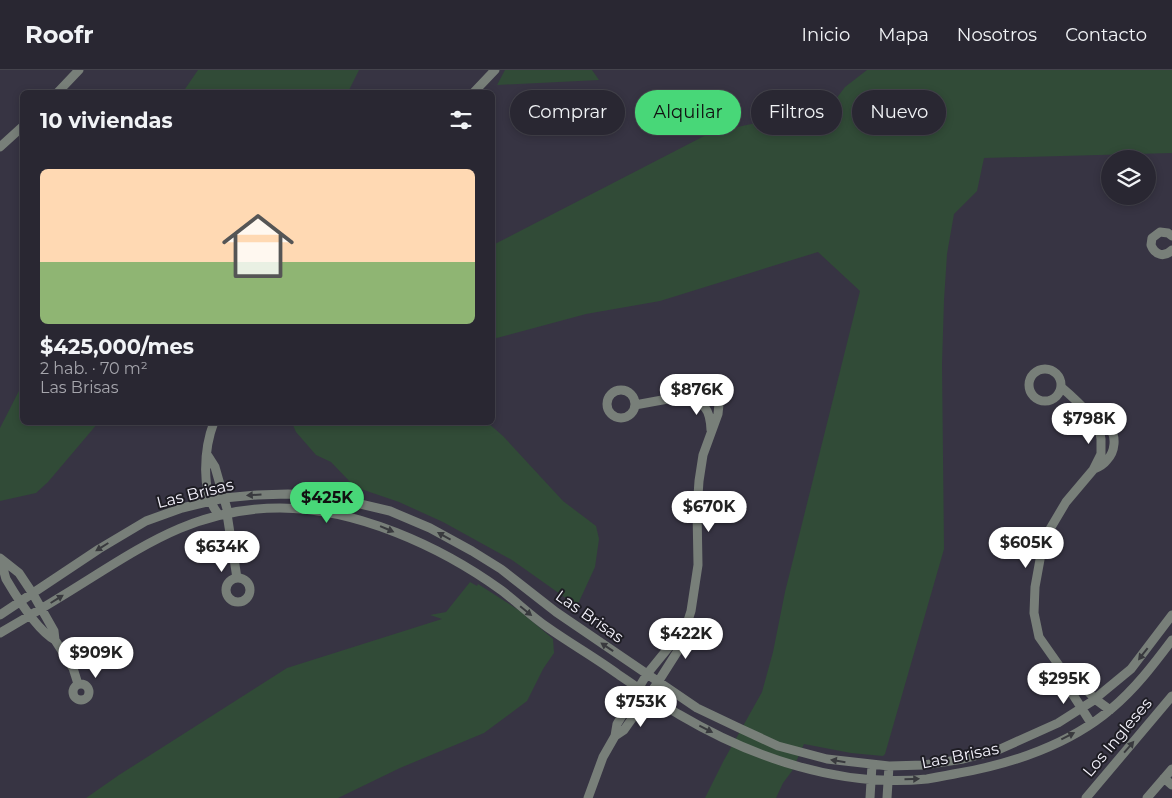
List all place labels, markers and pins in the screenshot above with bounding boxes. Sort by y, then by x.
pin: $876K [662,374,732,416]
pin: $798K [1054,402,1124,445]
pin: $425K [292,482,362,524]
pin: $670K [674,490,744,533]
pin: $605K [991,526,1061,569]
pin: $634K [187,530,257,573]
pin: $422K [651,618,721,660]
pin: $909K [61,636,131,679]
pin: $295K [1029,662,1099,705]
pin: $753K [606,686,676,728]

